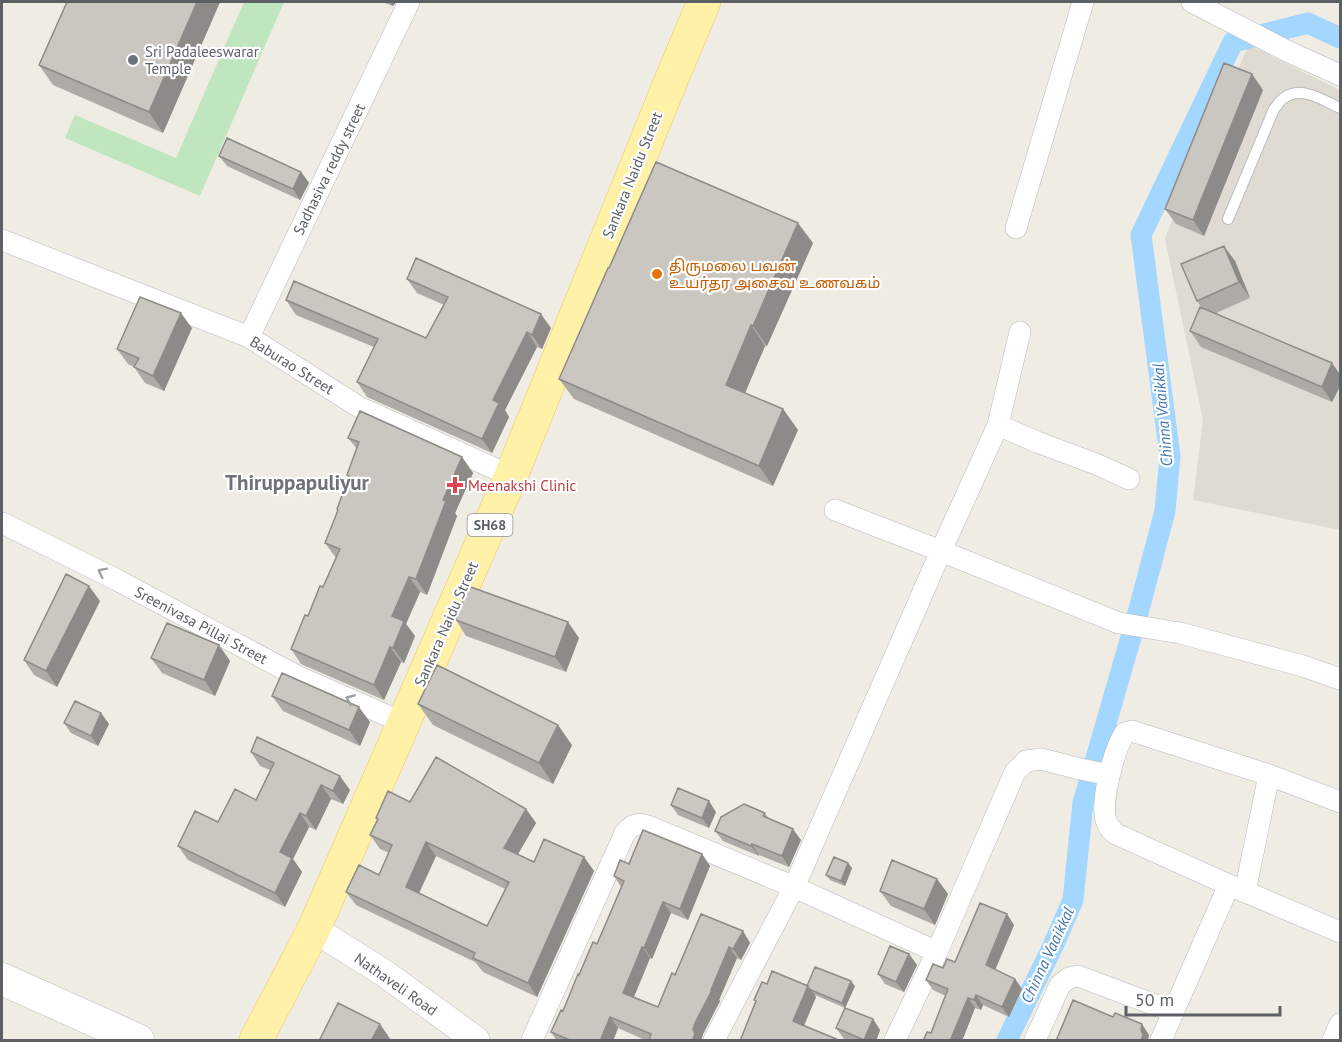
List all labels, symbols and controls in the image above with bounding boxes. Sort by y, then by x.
place label: Sri Padaleeswarar Temple [145,42,259,78]
marker: Sri Padaleeswarar Temple [126,53,140,67]
street label: Sadhasiva reddy street [289,100,369,238]
street label: Sankara Naidu Street [598,109,666,241]
place label: திருமலை பவன் உயர்தர அசைவ உணவகம் [669,256,880,293]
marker: திருமலை பவன் உயர்தர அசைவ உணவகம் [650,267,664,281]
street label: Baburao Street [247,332,337,398]
water label: Chinna Vaaikkal [1147,362,1176,467]
district label: Thiruppapuliyur [225,469,370,496]
marker: Meenakshi Clinic [446,476,464,494]
place label: Meenakshi Clinic [468,476,577,495]
road number: SH68 [468,514,512,536]
street label: Sankara Naidu Street [410,559,482,689]
one-way arrow [97,568,108,580]
street label: Sreenivasa Pillai Street [131,582,271,668]
one-way arrow [345,695,356,707]
water label: Chinna Vaaikkal [1016,903,1078,1006]
street label: Nathaveli Road [351,948,441,1020]
scale bar [1126,979,1280,1017]
text: 50 m [1135,988,1174,1011]

